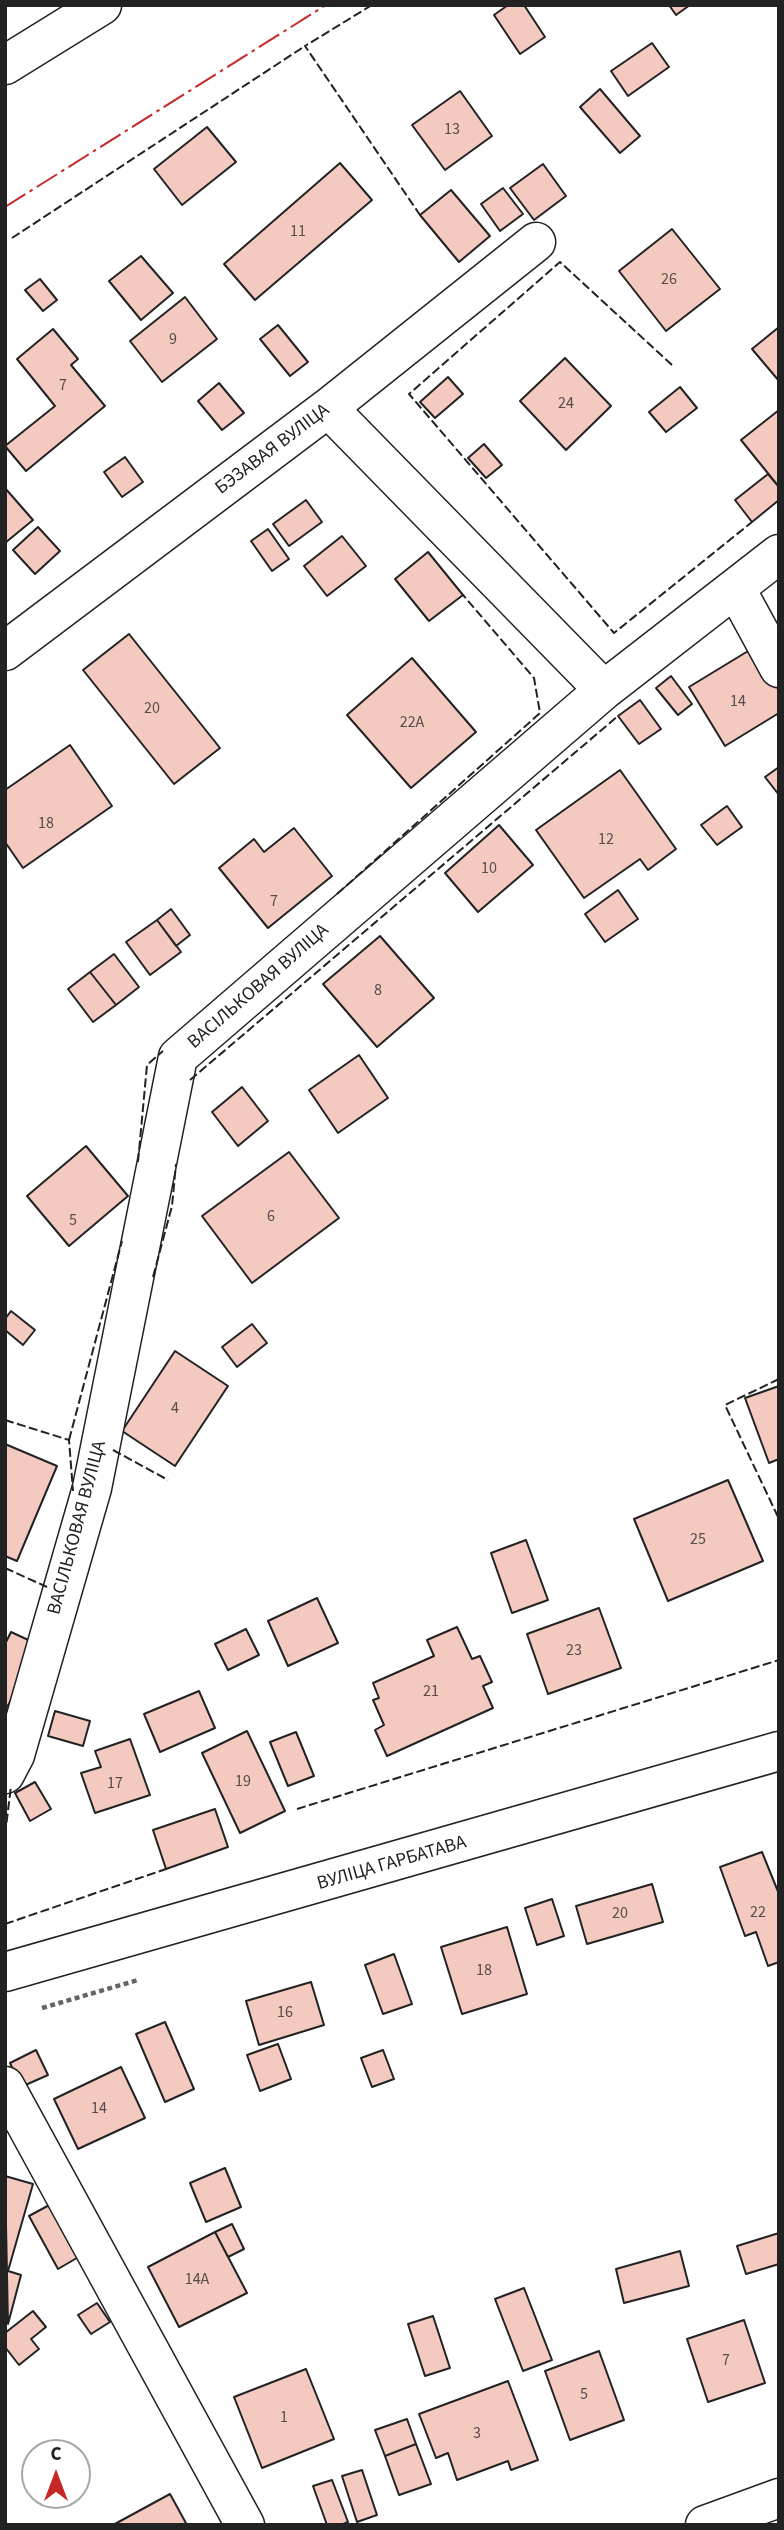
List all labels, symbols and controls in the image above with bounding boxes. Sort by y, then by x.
house number: 13 [444,120,460,140]
house number: 11 [290,222,306,242]
house number: 26 [661,270,677,290]
house number: 9 [169,330,177,350]
house number: 7 [59,376,67,396]
house number: 24 [558,394,574,414]
street label: БЭЗАВАЯ ВУЛІЦА [211,400,335,500]
house number: 14 [730,692,746,712]
house number: 20 [144,699,160,719]
house number: 22А [400,713,424,733]
house number: 18 [38,814,54,834]
house number: 12 [598,830,614,850]
house number: 10 [481,859,497,879]
house number: 7 [270,892,278,912]
street label: ВАСІЛЬКОВАЯ ВУЛІЦА [184,920,334,1054]
house number: 8 [374,981,382,1001]
house number: 6 [267,1207,275,1227]
house number: 5 [69,1211,77,1231]
house number: 4 [171,1399,179,1419]
street label: ВАСІЛЬКОВАЯ ВУЛІЦА [44,1439,112,1617]
house number: 25 [690,1530,706,1550]
house number: 23 [566,1641,582,1661]
house number: 21 [423,1682,439,1702]
house number: 19 [235,1772,251,1792]
house number: 17 [107,1774,123,1794]
street label: ВУЛІЦА ГАРБАТАВА [315,1832,469,1896]
house number: 22 [750,1903,766,1923]
house number: 20 [612,1904,628,1924]
house number: 18 [476,1961,492,1981]
house number: 16 [277,2003,293,2023]
house number: 14 [91,2099,107,2119]
house number: 14А [185,2270,209,2290]
house number: 7 [722,2351,730,2371]
house number: 5 [580,2385,588,2405]
house number: 1 [280,2408,288,2428]
house number: 3 [473,2424,481,2444]
north arrow [21,2439,91,2509]
text: С [50,2441,62,2468]

